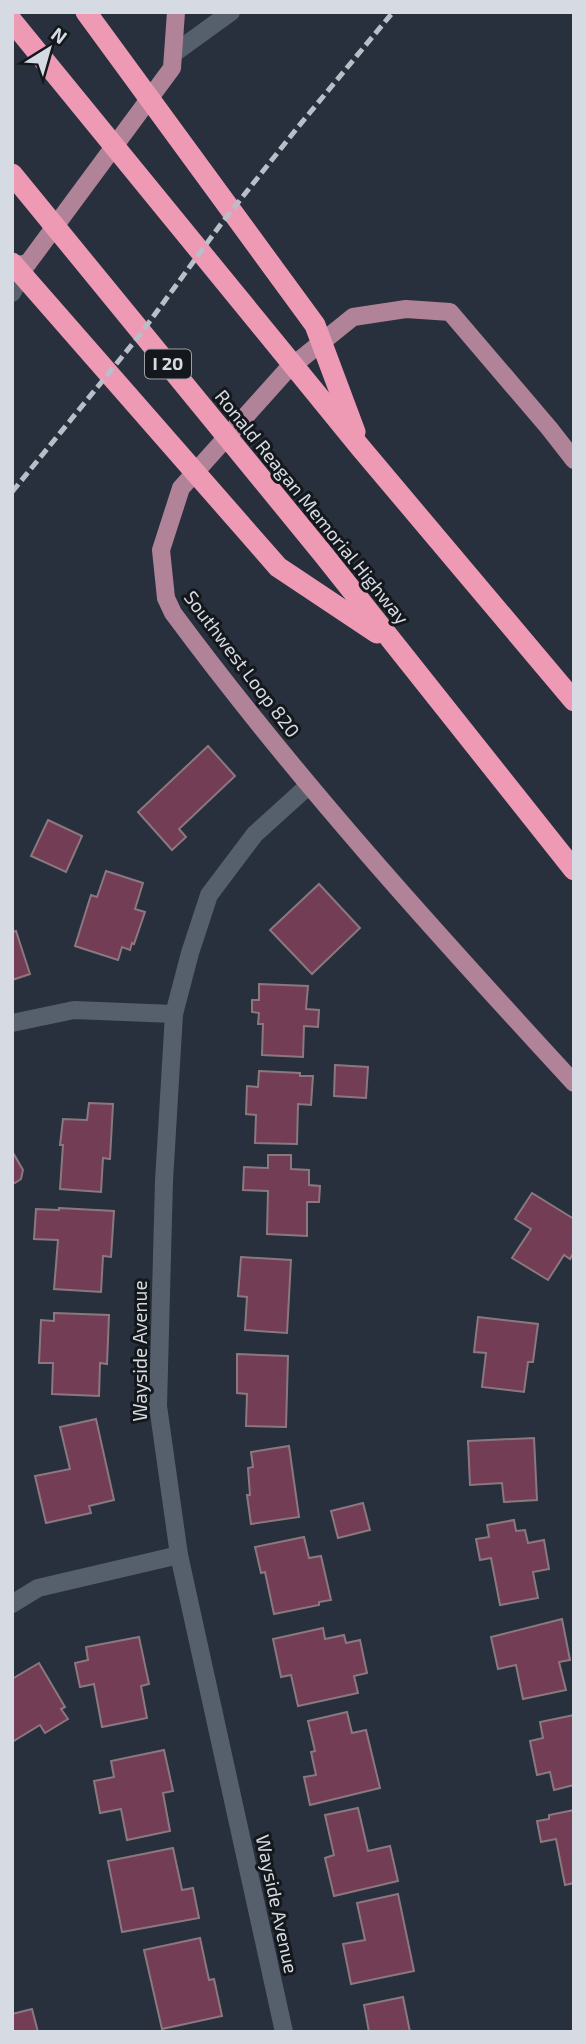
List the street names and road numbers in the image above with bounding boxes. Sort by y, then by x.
road number: I 20 [145,350,191,378]
street label: Ronald Reagan Memorial Highway [211,385,414,628]
street label: Southwest Loop 820 [180,586,305,742]
street label: Wayside Avenue [128,1280,151,1422]
street label: Wayside Avenue [252,1832,303,1975]

